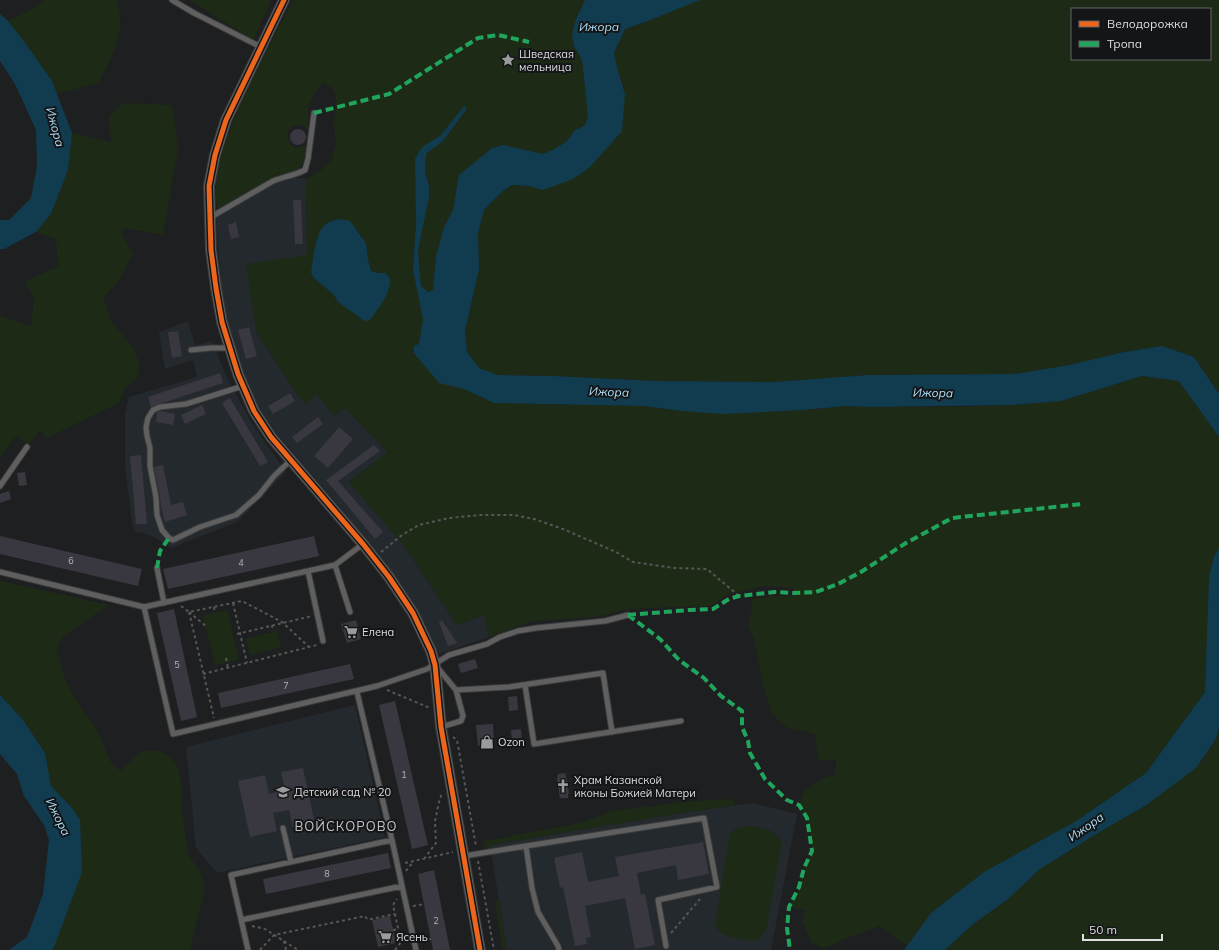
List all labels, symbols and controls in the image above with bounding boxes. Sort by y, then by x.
legend [1071,8,1211,60]
text: Велодорожка [1107,16,1188,31]
water label: Ижора [579,19,619,34]
text: Тропа [1107,36,1142,51]
place label: Шведская мельница [519,47,574,74]
place icon: Шведская мельница [500,52,516,68]
water label: Ижора [43,105,68,148]
water label: Ижора [589,383,629,400]
water label: Ижора [913,385,953,400]
house number: 6 [68,555,74,566]
house number: 4 [238,557,244,568]
supermarket icon: Елена [343,624,359,640]
place label: Елена [362,625,394,639]
house number: 5 [174,659,180,670]
house number: 7 [283,680,289,691]
shop icon: Ozon [479,734,495,750]
place label: Ozon [498,735,525,749]
house number: 1 [401,769,407,780]
place label: Храм Казанской иконы Божией Матери [574,773,696,800]
church icon: Храм Казанской иконы Божией Матери [555,778,571,794]
school or university icon: Детский сад № 20 [275,784,291,800]
place label: Детский сад № 20 [294,785,392,799]
water label: Ижора [43,795,74,838]
water label: Ижора [1065,809,1107,844]
district label: ВОЙСКОРОВО [294,818,398,834]
house number: 8 [324,868,330,879]
house number: 2 [433,915,439,926]
scale bar [1083,916,1162,942]
text: 50 m [1089,922,1117,937]
supermarket icon: Ясень [377,929,393,945]
place label: Ясень [396,930,428,944]

